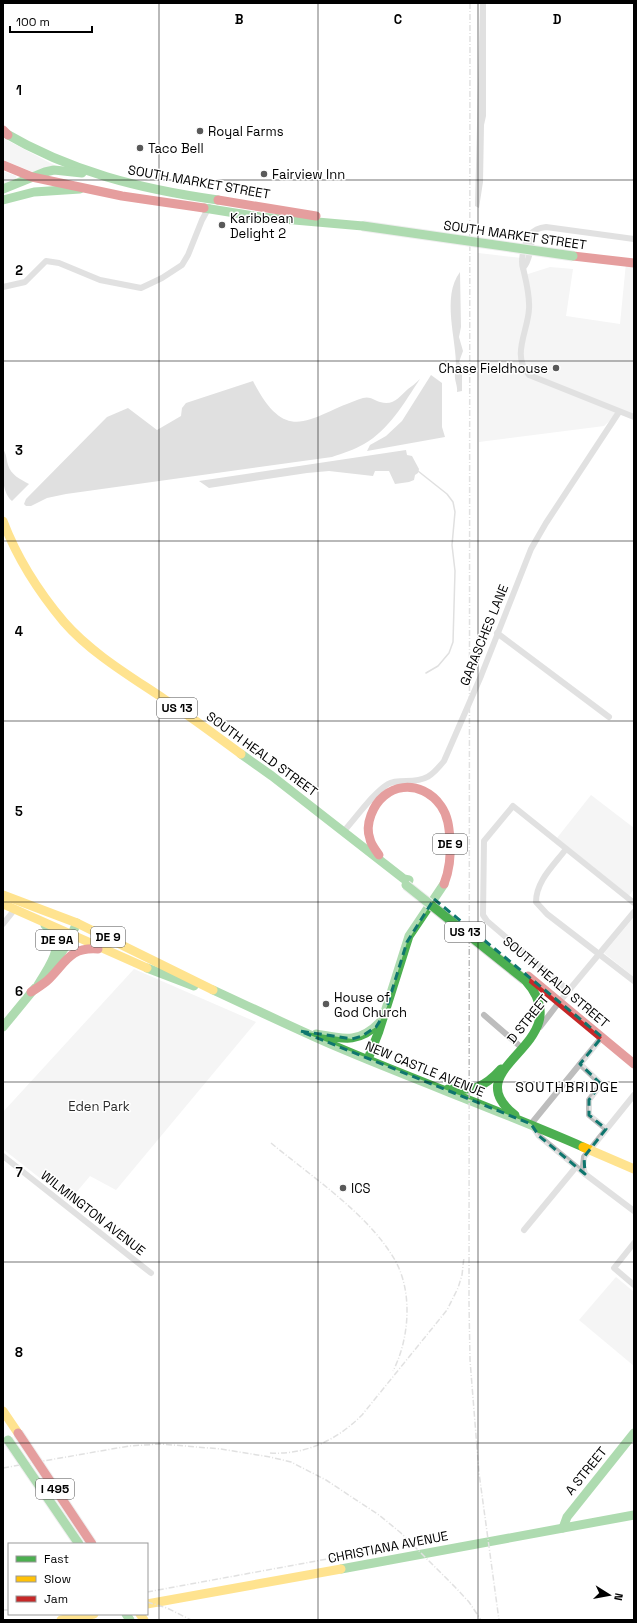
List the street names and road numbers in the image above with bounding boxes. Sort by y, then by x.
street label: SOUTH MARKET STREET [127,161,272,203]
street label: SOUTH MARKET STREET [442,217,588,253]
street label: GARASCHES LANE [456,582,512,688]
road number: US 13 [157,698,197,718]
street label: SOUTH HEALD STREET [203,708,321,800]
road number: DE 9 [433,834,467,854]
road number: US 13 [445,922,485,942]
road number: DE 9 [91,927,125,947]
road number: DE 9A [36,930,78,950]
street label: SOUTH HEALD STREET [500,933,612,1031]
street label: D STREET [504,992,552,1046]
street label: NEW CASTLE AVENUE [363,1037,487,1101]
street label: WILMINGTON AVENUE [37,1167,149,1259]
street label: A STREET [561,1443,611,1499]
road number: I 495 [36,1479,74,1499]
street label: CHRISTIANA AVENUE [326,1527,450,1567]

